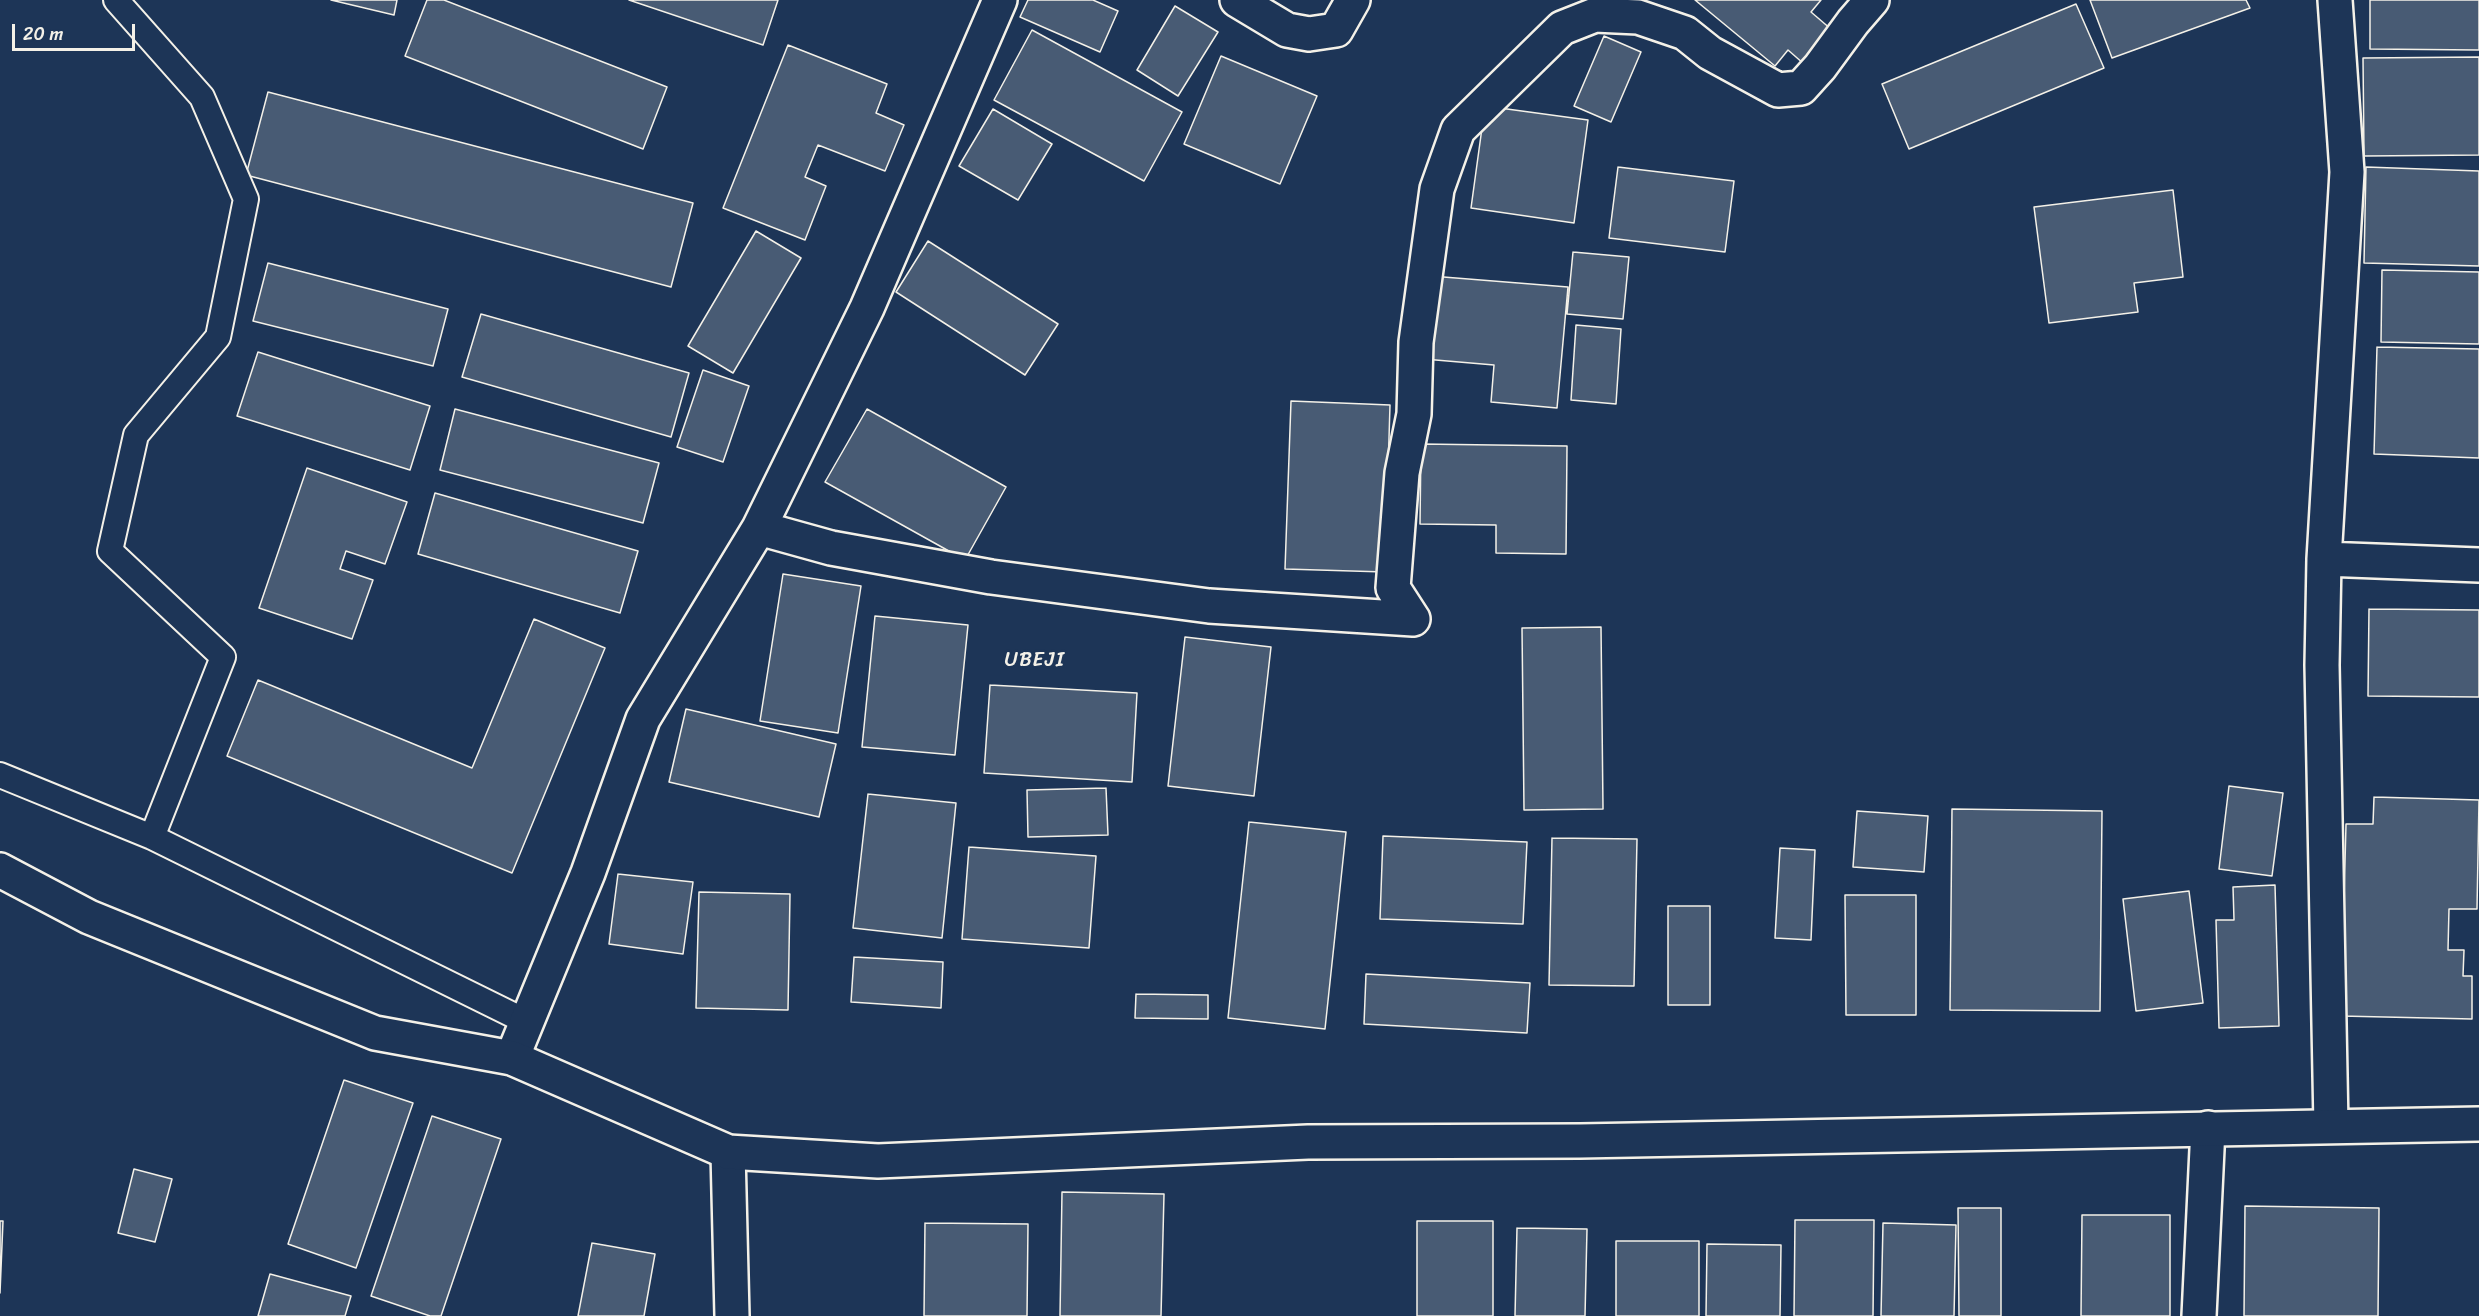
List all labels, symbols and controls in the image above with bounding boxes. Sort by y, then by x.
scale bar [15,12,138,50]
text: 20 m [23,18,63,50]
district label: UBEJI [1005,649,1065,673]

